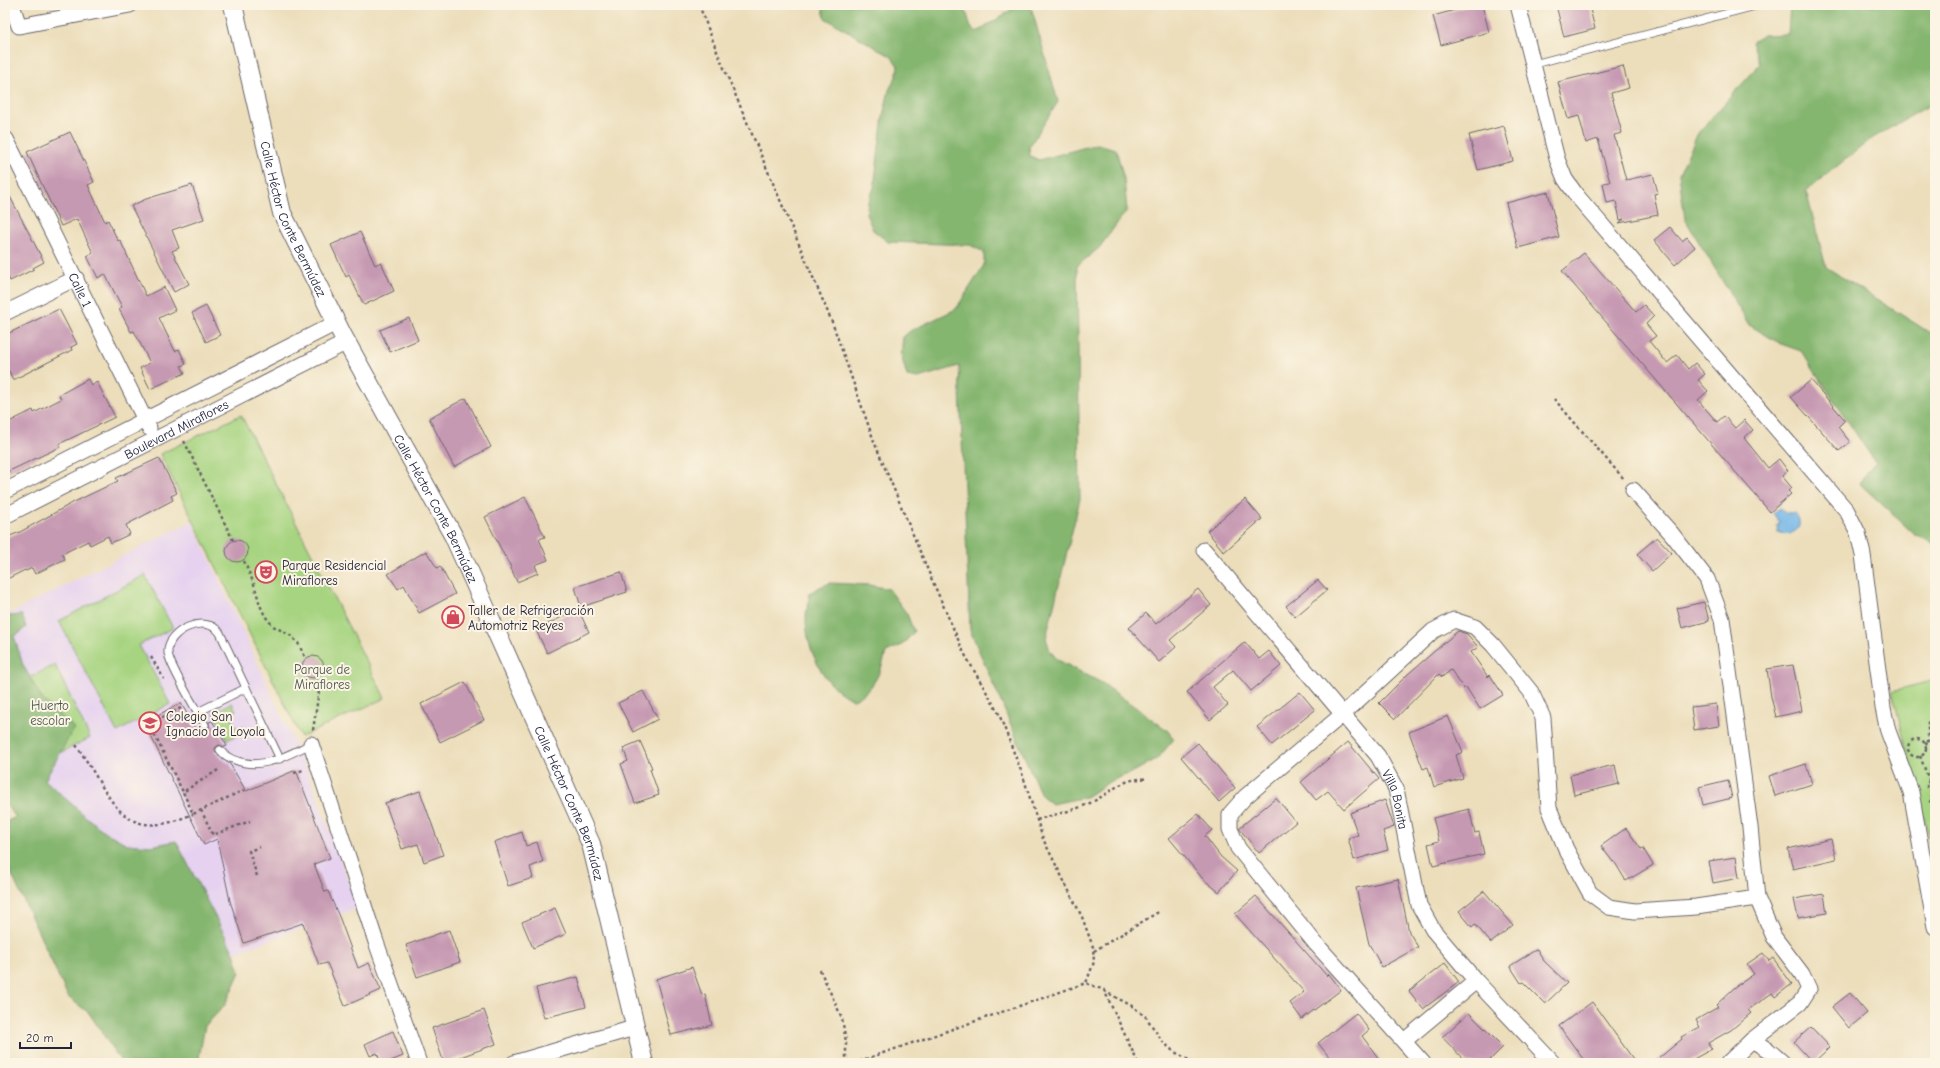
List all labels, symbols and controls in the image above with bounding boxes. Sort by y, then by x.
street label: Calle Héctor Conte Bermúdez [258,140,330,299]
street label: Calle 1 [66,270,95,309]
street label: Boulevard Miraflores [122,396,231,462]
street label: Calle Héctor Conte Bermúdez [391,431,481,585]
place label: Parque Residencial Miraflores [282,558,386,588]
theatre icon: Parque Residencial Miraflores [253,559,279,585]
place label: Taller de Refrigeración Automotriz Reyes [468,603,594,633]
shop icon: Taller de Refrigeración Automotriz Reyes [440,604,466,630]
park label: Parque de Miraflores [294,662,350,692]
park label: Huerto escolar [30,698,71,728]
place label: Colegio San Ignacio de Loyola [166,709,265,739]
school or university icon: Colegio San Ignacio de Loyola [137,710,163,736]
street label: Calle Héctor Conte Bermúdez [532,723,607,882]
street label: Villa Bonita [1379,767,1411,830]
scale bar [20,1024,71,1050]
text: 20 m [26,1031,54,1045]

